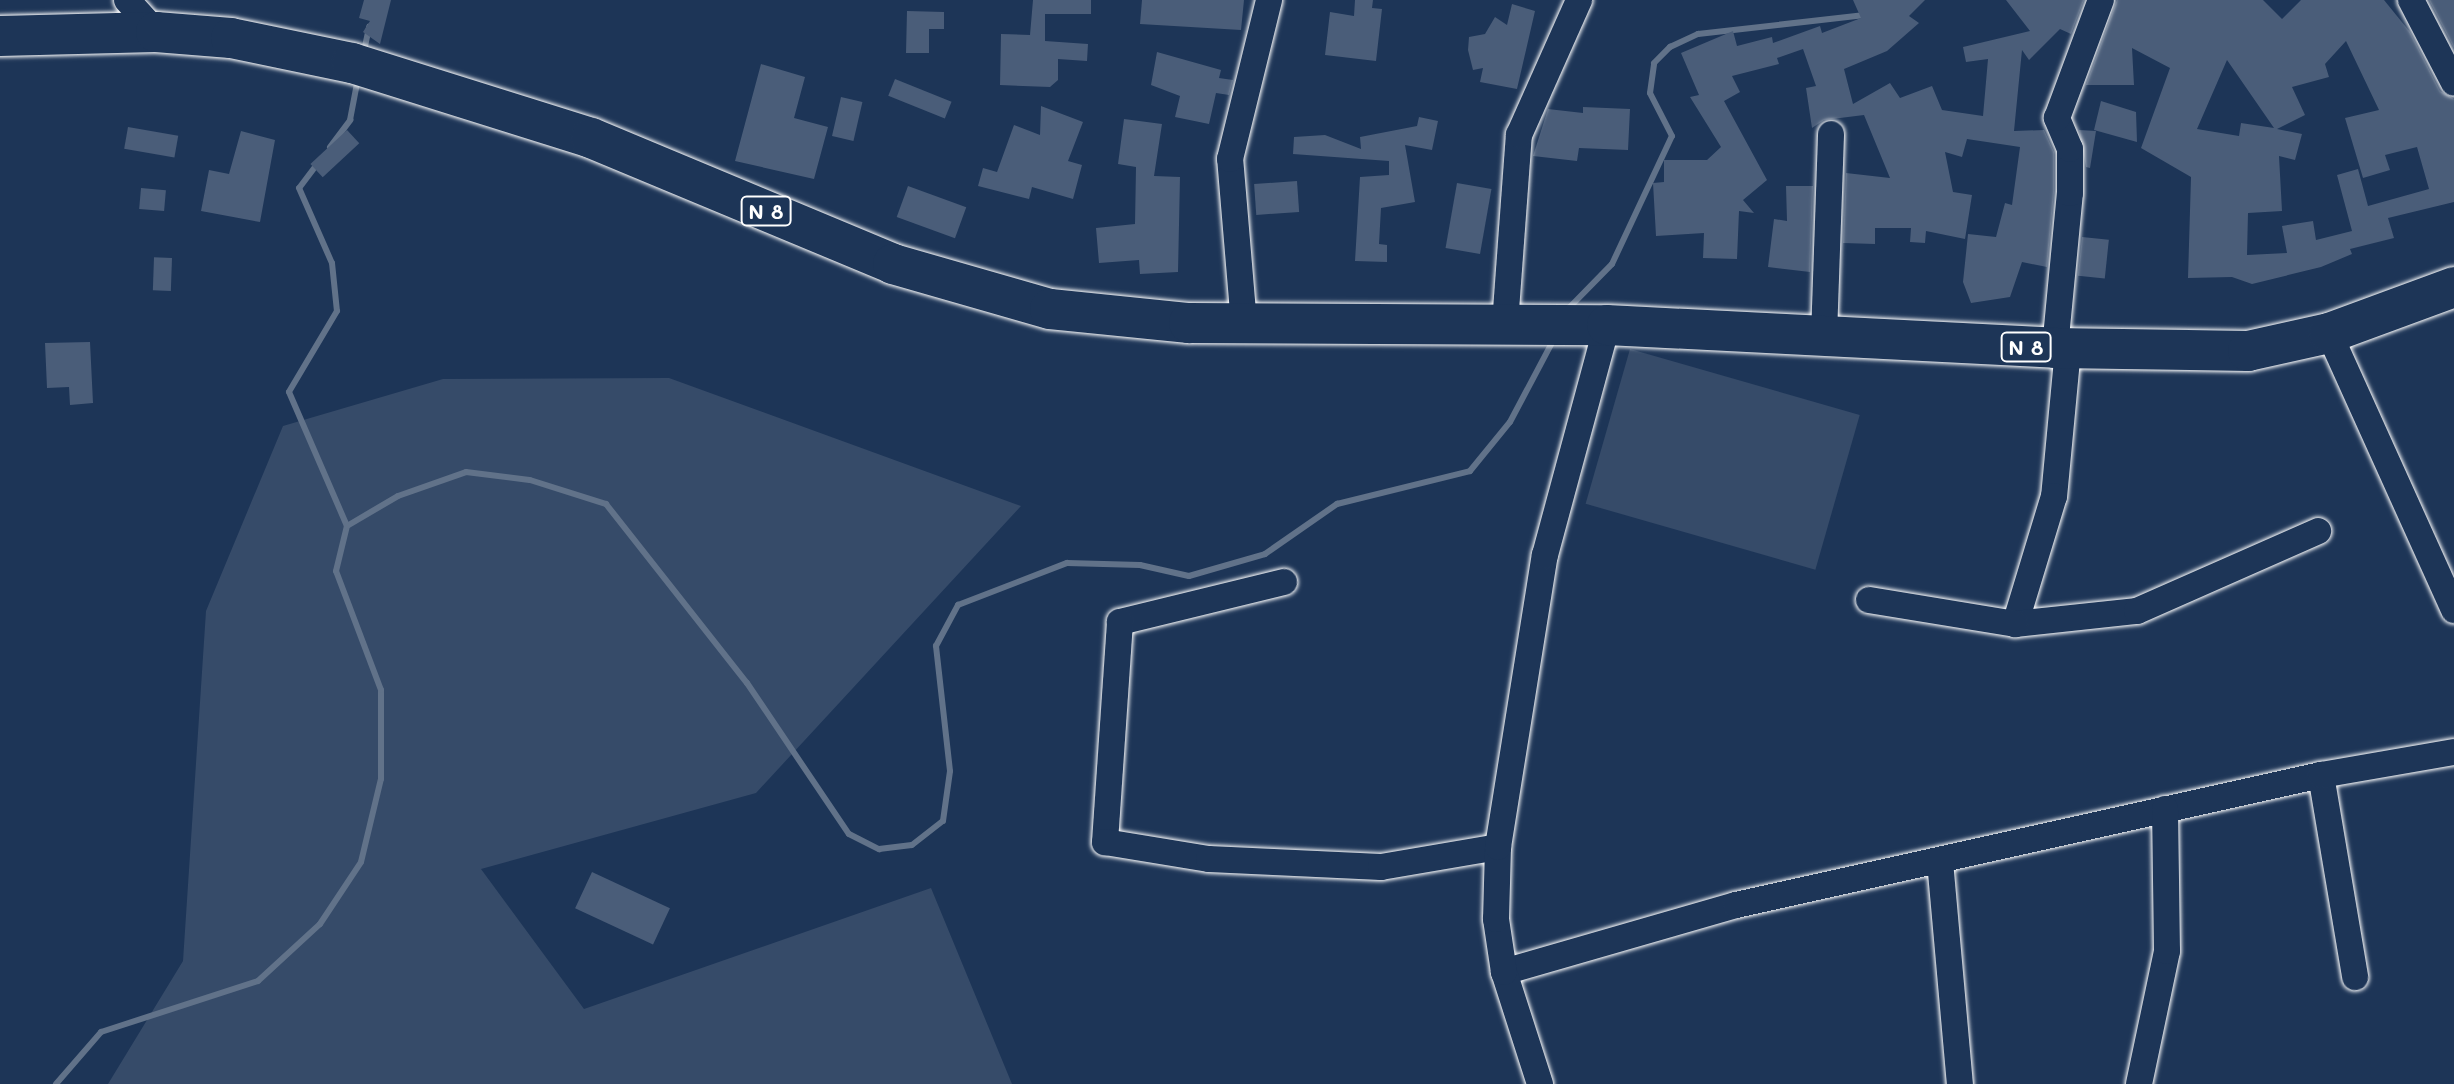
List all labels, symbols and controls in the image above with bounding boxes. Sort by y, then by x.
road number: N 8 [740,195,792,227]
road number: N 8 [2000,331,2052,363]

